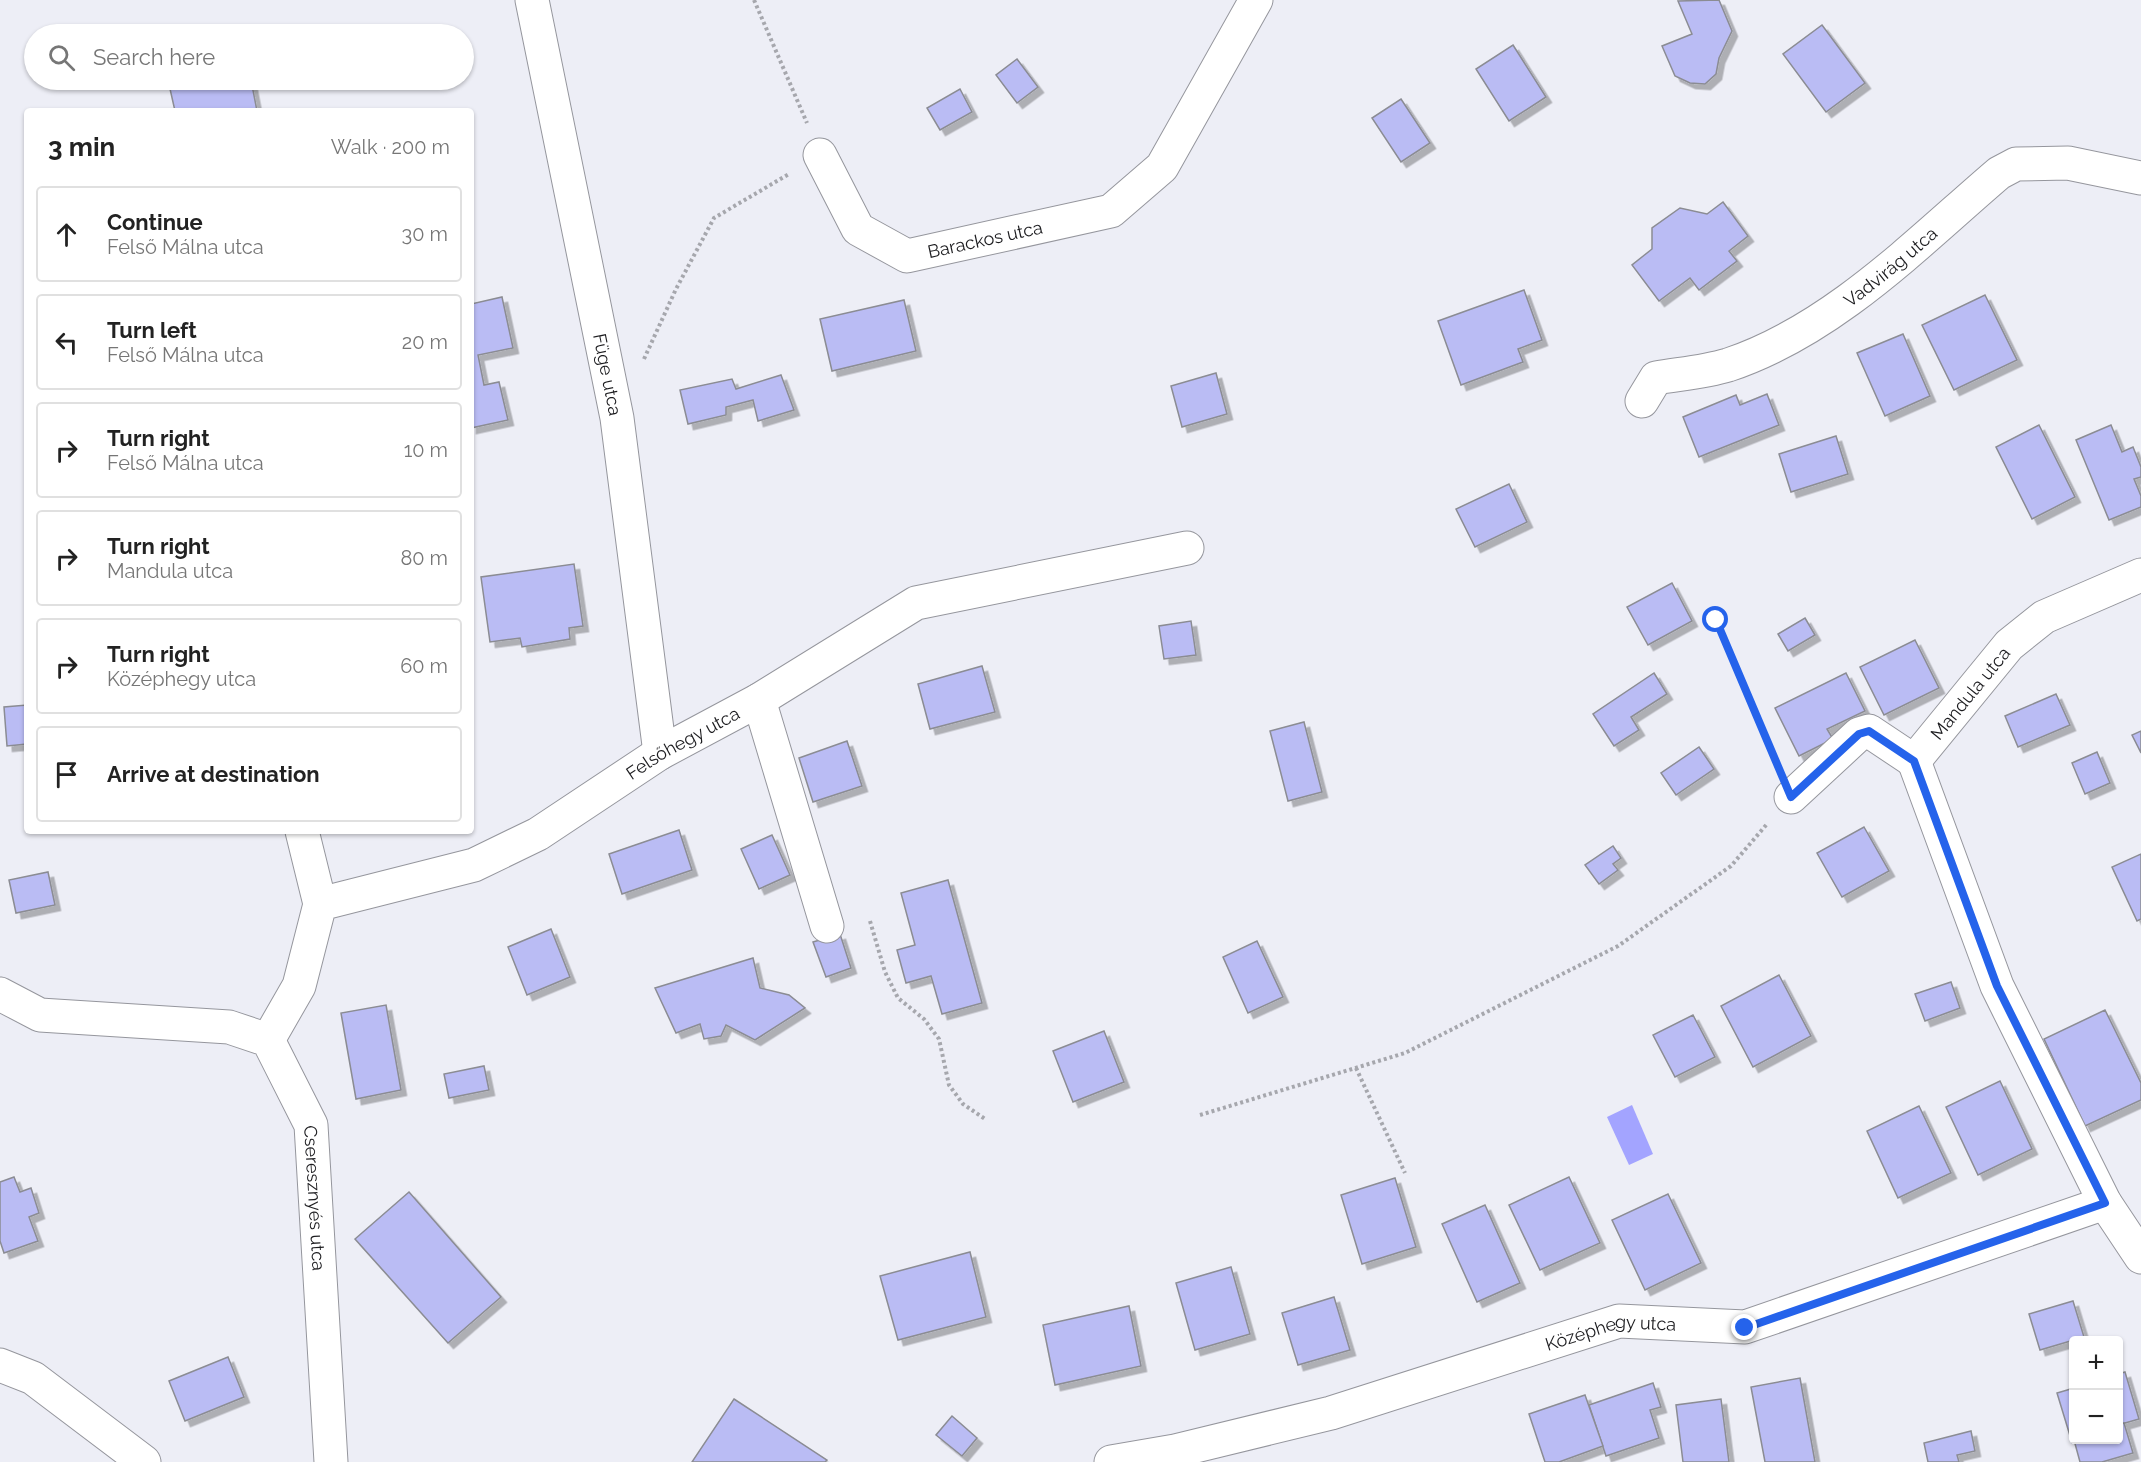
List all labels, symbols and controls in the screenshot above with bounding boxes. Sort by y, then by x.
search box [24,24,474,90]
icon: search [45,41,78,74]
text: Search here [93,44,215,70]
text: 3 min [48,132,115,162]
text: Walk · 200 m [331,135,450,159]
text: Continue [107,209,203,235]
street label: Barackos utca [926,216,1044,262]
icon: ahead [50,218,83,251]
text: 30 m [402,222,448,246]
street label: Vadvirág utca [1839,222,1941,311]
text: Felső Málna utca [107,235,264,259]
text: Turn left [107,317,197,343]
icon: left [50,326,83,359]
text: 20 m [402,330,448,354]
street label: Füge utca [590,331,627,417]
text: Felső Málna utca [107,343,264,367]
text: Turn right [107,425,210,451]
icon: right [50,434,83,467]
text: 10 m [404,438,448,462]
text: Felső Málna utca [107,451,264,475]
text: Turn right [107,533,210,559]
icon: right [50,542,83,575]
text: 80 m [400,546,448,570]
text: Mandula utca [107,559,233,583]
route start [1702,606,1728,632]
text: Turn right [107,641,210,667]
street label: Mandula utca [1926,642,2014,743]
icon: right [50,650,83,683]
text: 60 m [400,654,448,678]
text: Középhegy utca [107,667,256,691]
street label: Felsőhegy utca [622,702,743,783]
icon: arrive [50,758,83,791]
text: Arrive at destination [107,761,320,787]
street label: Cseresznyés utca [301,1125,330,1271]
street label: Középhegy utca [1542,1310,1677,1354]
route end [1731,1314,1757,1340]
map controls [2069,1336,2123,1444]
button: + [2069,1336,2123,1390]
button: − [2069,1390,2123,1444]

